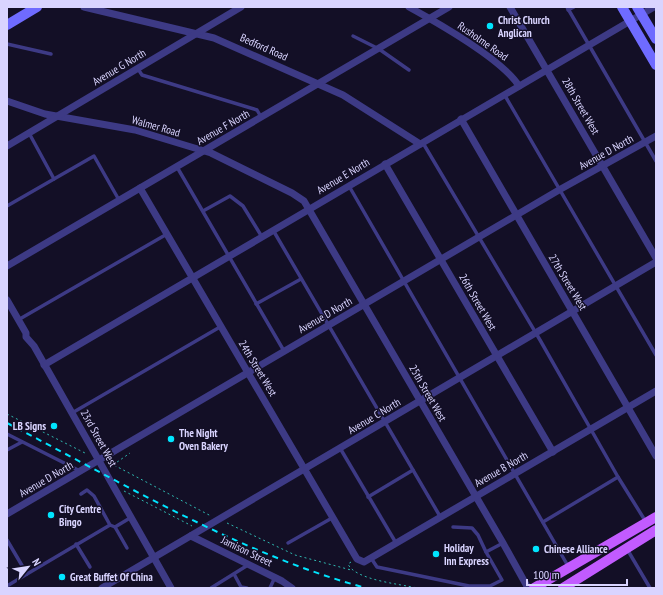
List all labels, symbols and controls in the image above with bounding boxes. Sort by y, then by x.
place label: Christ Church Anglican [497,13,550,40]
street label: Rusholme Road [455,18,511,64]
marker: Christ Church Anglican [485,21,495,31]
street label: Bedford Road [238,30,290,64]
street label: Avenue G North [90,46,148,88]
street label: 28th Street West [559,75,603,137]
street label: Avenue F North [194,106,252,148]
street label: Walmer Road [130,112,182,140]
street label: Avenue D North [576,131,636,173]
street label: Avenue E North [314,155,372,197]
street label: 27th Street West [546,251,590,313]
street label: 26th Street West [456,271,500,333]
street label: Avenue D North [295,294,355,336]
street label: 24th Street West [236,337,280,399]
street label: 25th Street West [406,362,450,424]
street label: Avenue C North [345,395,403,437]
street label: 23rd Street West [78,407,120,469]
place label: LB Signs [13,419,46,433]
marker: LB Signs [49,421,59,431]
place label: The Night Oven Bakery [179,426,229,453]
marker: The Night Oven Bakery [166,434,176,444]
street label: Avenue B North [472,448,530,490]
street label: Avenue D North [16,458,76,500]
place label: City Centre Bingo [59,502,101,529]
marker: City Centre Bingo [46,510,56,520]
street label: Jamison Street [218,532,275,569]
place label: Holiday Inn Express [444,541,489,568]
place label: Chinese Alliance [544,542,608,556]
marker: Chinese Alliance [531,544,541,554]
north arrow [8,547,48,587]
marker: Holiday Inn Express [431,549,441,559]
text: N [29,556,44,568]
scale bar [527,561,627,587]
text: 100 m [533,567,560,582]
place label: Great Buffet Of China [70,570,153,584]
marker: Great Buffet Of China [57,572,67,582]

